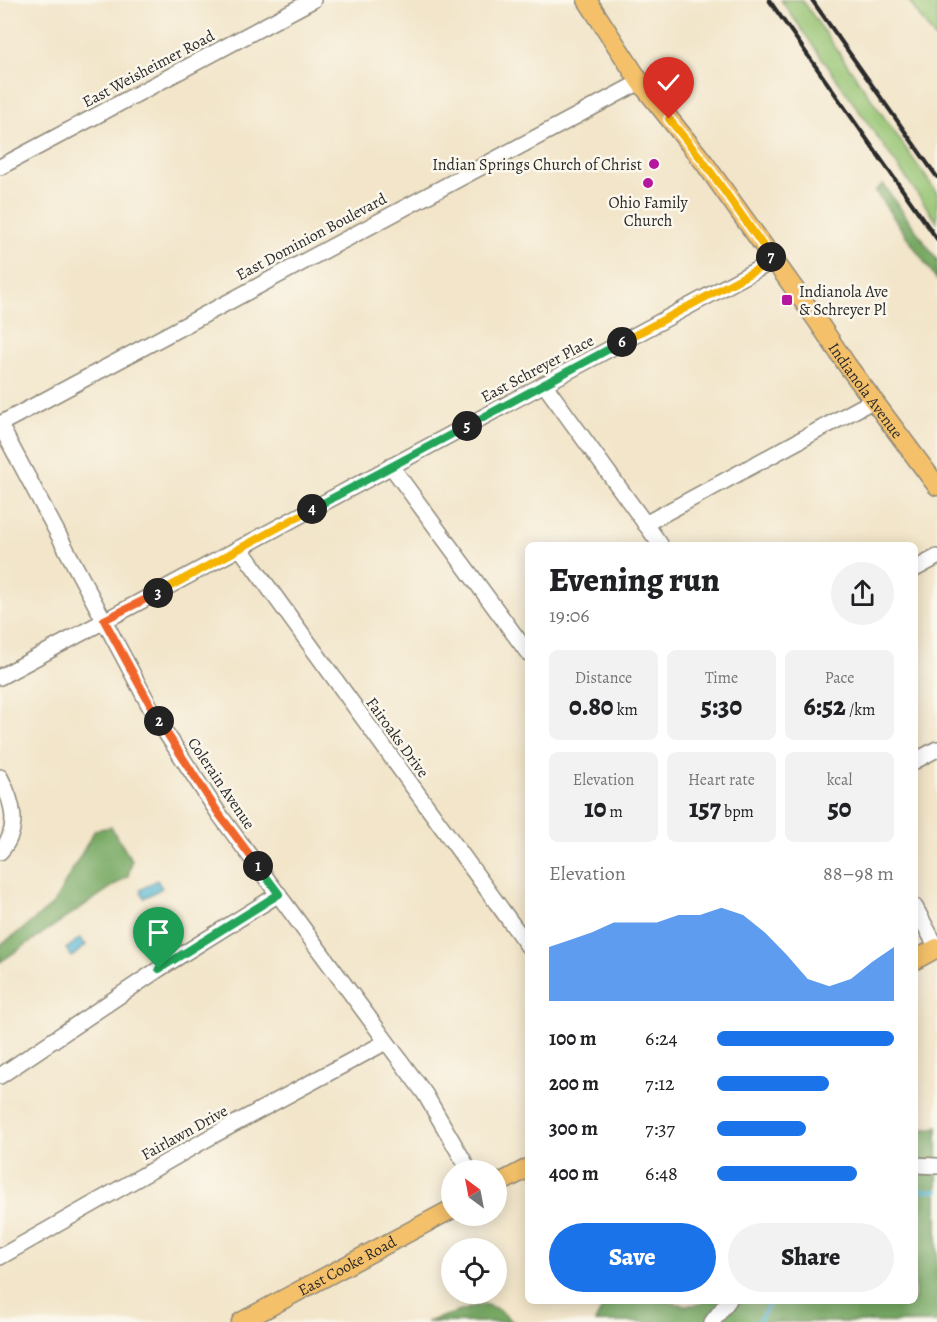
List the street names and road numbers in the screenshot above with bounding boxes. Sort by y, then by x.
street label: East Weisheimer Road [79,25,219,113]
street label: East Dominion Boulevard [232,188,391,286]
street label: East Schreyer Place [477,330,598,408]
street label: Indianola Avenue [823,338,908,443]
street label: Fairoaks Drive [361,693,434,782]
street label: Colerain Avenue [182,733,260,834]
street label: Fairlawn Drive [137,1100,232,1166]
street label: East Cooke Road [294,1231,401,1302]

